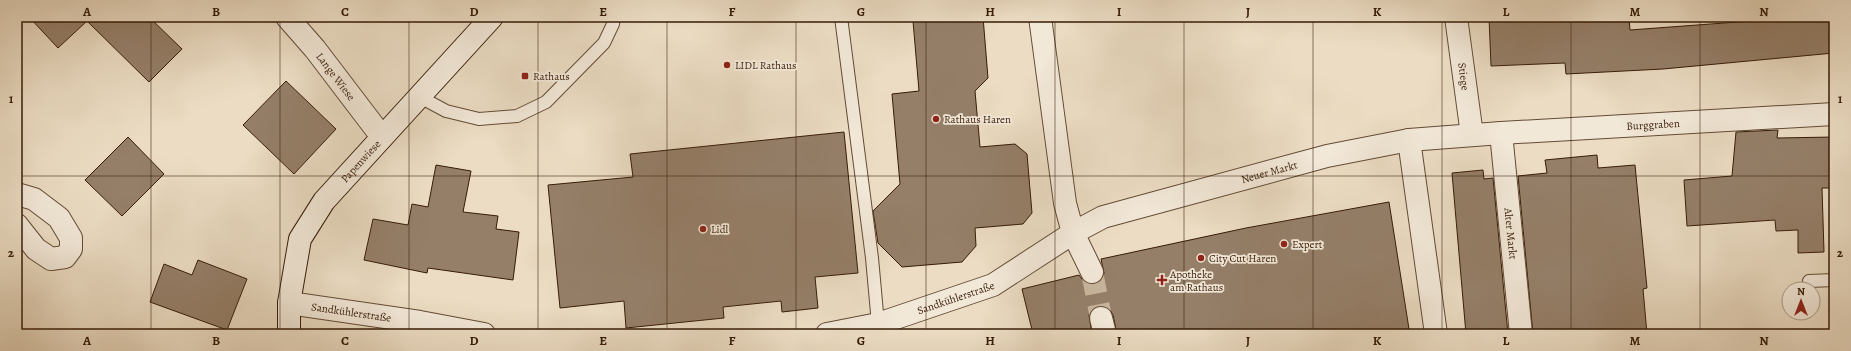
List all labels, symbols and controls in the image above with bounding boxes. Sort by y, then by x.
text: A [82,3,92,20]
text: B [212,3,220,20]
text: C [341,3,349,20]
text: D [469,3,479,20]
text: E [599,3,607,20]
text: F [729,3,736,20]
text: G [857,3,865,20]
text: H [985,3,995,20]
text: I [1117,3,1122,20]
text: J [1246,3,1250,20]
text: K [1373,3,1382,20]
text: L [1503,3,1510,20]
text: M [1630,3,1641,20]
text: N [1759,3,1769,20]
street label: Lange Wiese [312,50,359,104]
place label: LIDL Rathaus [735,58,796,73]
marker: LIDL Rathaus [722,60,732,70]
street label: Stiege [1454,62,1473,91]
place label: Rathaus [533,69,570,84]
marker: Rathaus [520,71,530,81]
text: 1 [9,90,14,107]
text: 1 [1838,90,1843,107]
place label: Rathaus Haren [944,112,1011,127]
marker: Rathaus Haren [931,114,941,124]
street label: Burggraben [1626,116,1680,134]
street label: Papenwiese [338,137,384,186]
street label: Neuer Markt [1239,157,1299,187]
street label: Alter Markt [1500,206,1521,260]
place label: Lidl [711,222,729,237]
marker: Lidl [698,224,708,234]
place label: Expert [1292,237,1323,252]
marker: Expert [1279,239,1289,249]
text: 2 [8,244,15,261]
text: 2 [1837,244,1844,261]
place label: City Cut Haren [1209,251,1276,266]
marker: City Cut Haren [1196,253,1206,263]
place label: Apotheke am Rathaus [1169,267,1223,295]
marker: Apotheke am Rathaus [1157,275,1167,285]
street label: Sandkühlerstraße [915,278,996,318]
north arrow [1781,281,1821,321]
text: N [1797,284,1805,299]
street label: Sandkühlerstraße [310,299,392,326]
text: A [82,332,92,349]
text: B [212,332,220,349]
text: C [341,332,349,349]
text: D [469,332,479,349]
text: E [599,332,607,349]
text: F [729,332,736,349]
text: G [857,332,865,349]
text: H [985,332,995,349]
text: I [1117,332,1122,349]
text: J [1246,332,1250,349]
text: K [1373,332,1382,349]
text: L [1503,332,1510,349]
text: M [1630,332,1641,349]
text: N [1759,332,1769,349]

